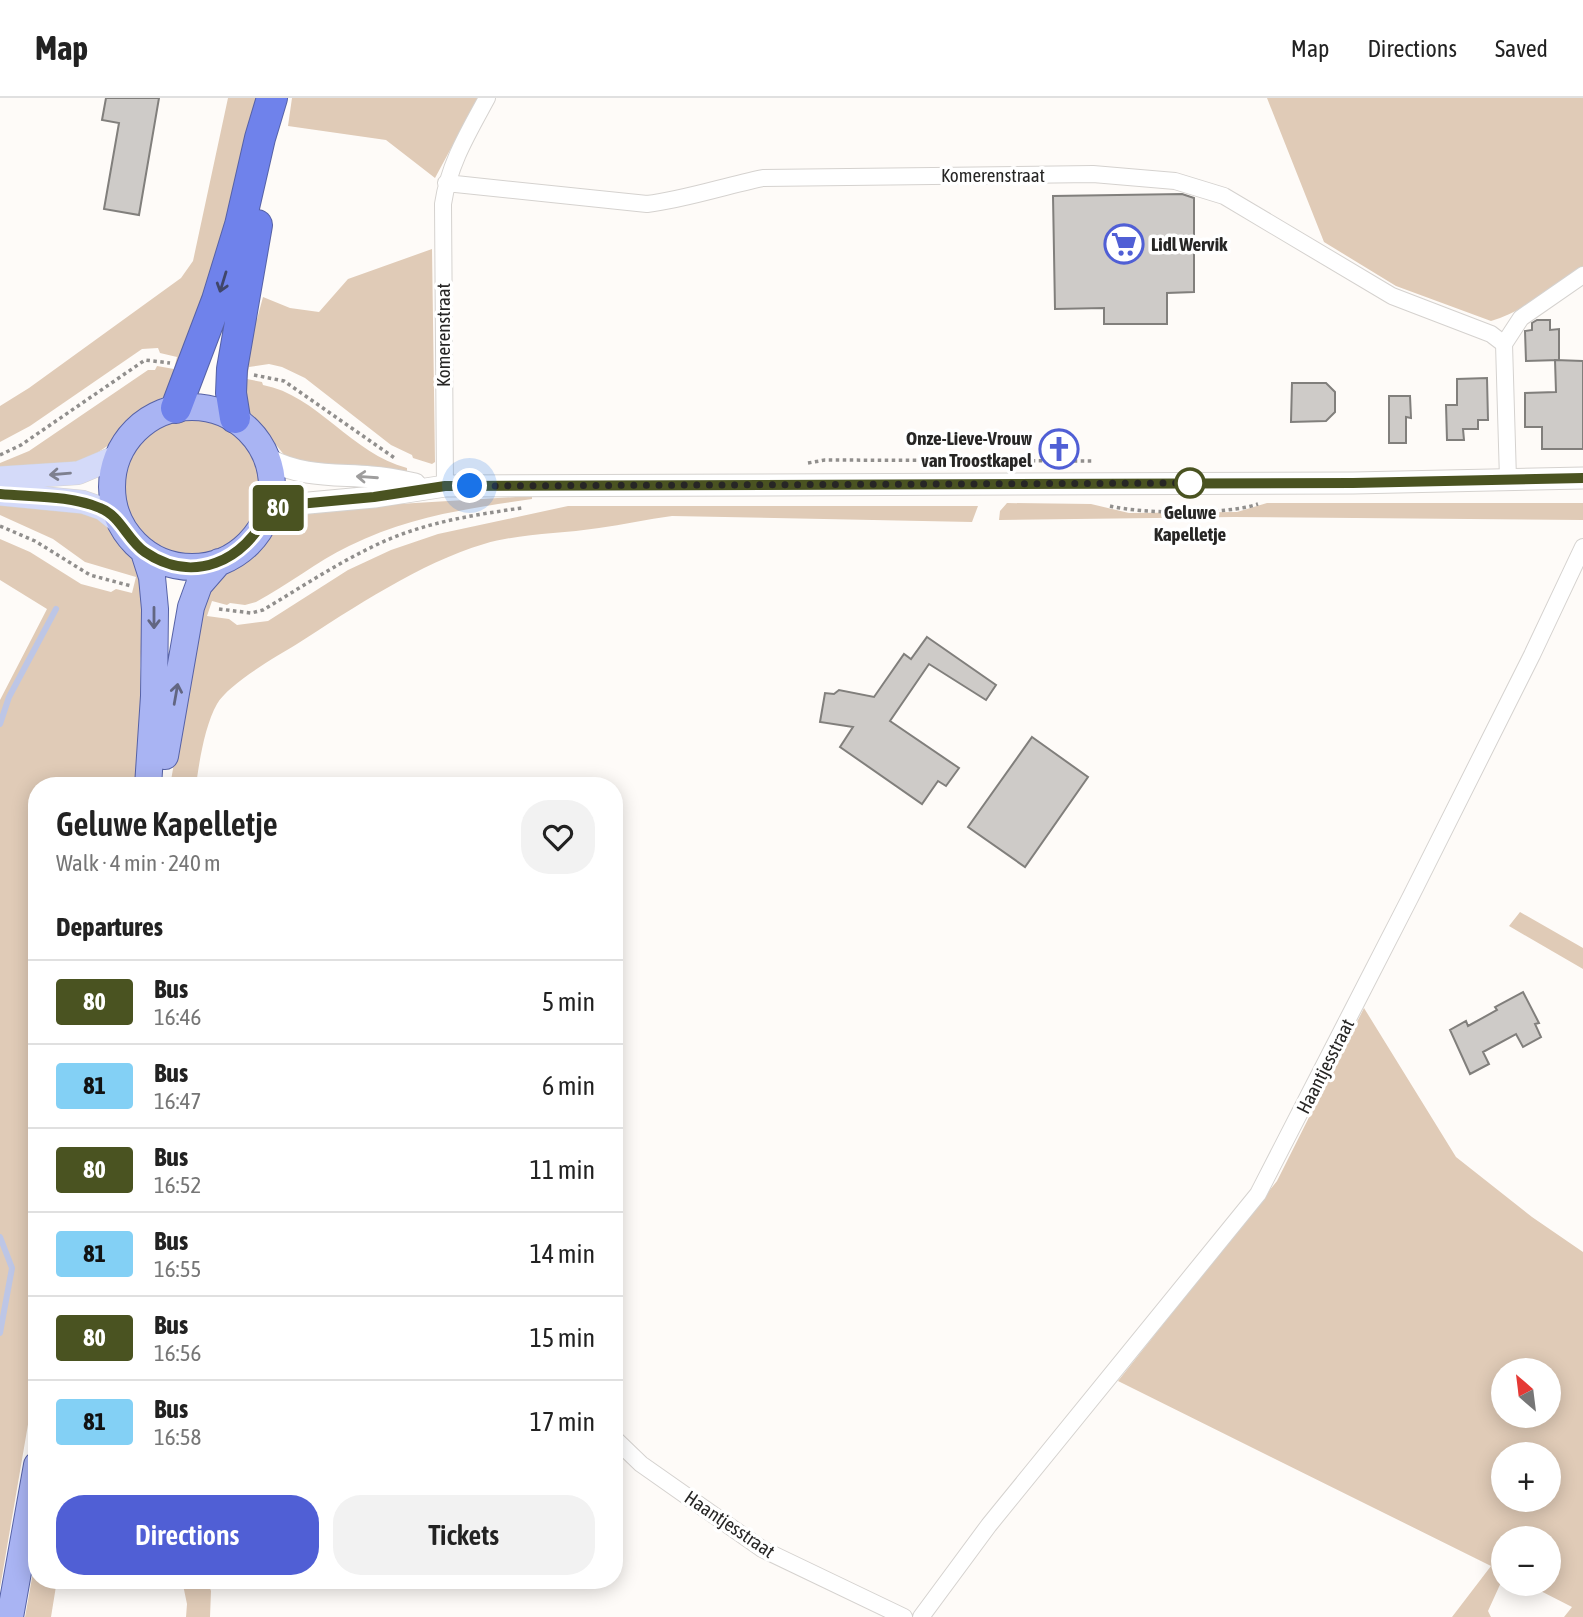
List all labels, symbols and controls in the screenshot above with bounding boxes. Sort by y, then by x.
text: Map [35,29,88,67]
text: Map [1291,35,1329,62]
text: Directions [1367,35,1457,62]
text: Saved [1495,35,1548,62]
street label: Komerenstraat [941,164,1045,186]
supermarket icon: Lidl Wervik [1103,223,1145,265]
place label: Lidl Wervik [1151,233,1228,255]
one-way arrow [215,271,228,293]
street label: Komerenstraat [432,283,454,387]
place label: Onze-Lieve-Vrouw van Troostkapel [906,427,1033,471]
church icon: Onze-Lieve-Vrouw van Troostkapel [1038,428,1080,470]
one-way arrow [49,468,72,481]
your location [452,468,487,503]
marker: Geluwe Kapelletje [1175,468,1205,498]
one-way arrow [357,470,379,483]
line badge: 80 [246,485,310,531]
text: 80 [267,494,289,521]
place label: Geluwe Kapelletje [1154,501,1227,545]
one-way arrow [147,607,161,630]
one-way arrow [170,683,183,706]
button: heart [521,800,595,874]
text: Geluwe Kapelletje [56,805,278,843]
text: Walk · 4 min · 240 m [56,850,220,876]
text: Departures [56,912,163,942]
text: Bus [154,974,188,1004]
text: 5 min [542,987,595,1017]
text: 80 [83,988,106,1015]
text: 16:46 [154,1004,201,1030]
street label: Haantjesstraat [1292,1015,1358,1117]
text: Bus [154,1058,188,1088]
text: 6 min [542,1071,595,1101]
text: 81 [83,1072,106,1099]
text: 16:47 [154,1088,201,1114]
text: Bus [154,1142,188,1172]
text: 11 min [530,1155,595,1185]
text: 80 [83,1156,106,1183]
text: 16:52 [154,1172,201,1198]
text: Bus [154,1226,188,1256]
text: 14 min [530,1239,595,1269]
text: 81 [83,1240,106,1267]
text: 16:55 [154,1256,201,1282]
text: Bus [154,1310,188,1340]
text: 15 min [530,1323,595,1353]
text: 80 [83,1324,106,1351]
text: 16:56 [154,1340,201,1366]
north arrow [1491,1358,1561,1428]
map controls [1491,1358,1561,1596]
text: Bus [154,1394,188,1424]
text: 17 min [530,1407,595,1437]
text: 81 [83,1408,106,1435]
text: 16:58 [154,1424,201,1450]
button: + [1491,1442,1561,1512]
street label: Haantjesstraat [681,1486,779,1562]
button: Directions [56,1495,319,1575]
button: Tickets [333,1495,595,1575]
button: − [1491,1526,1561,1596]

